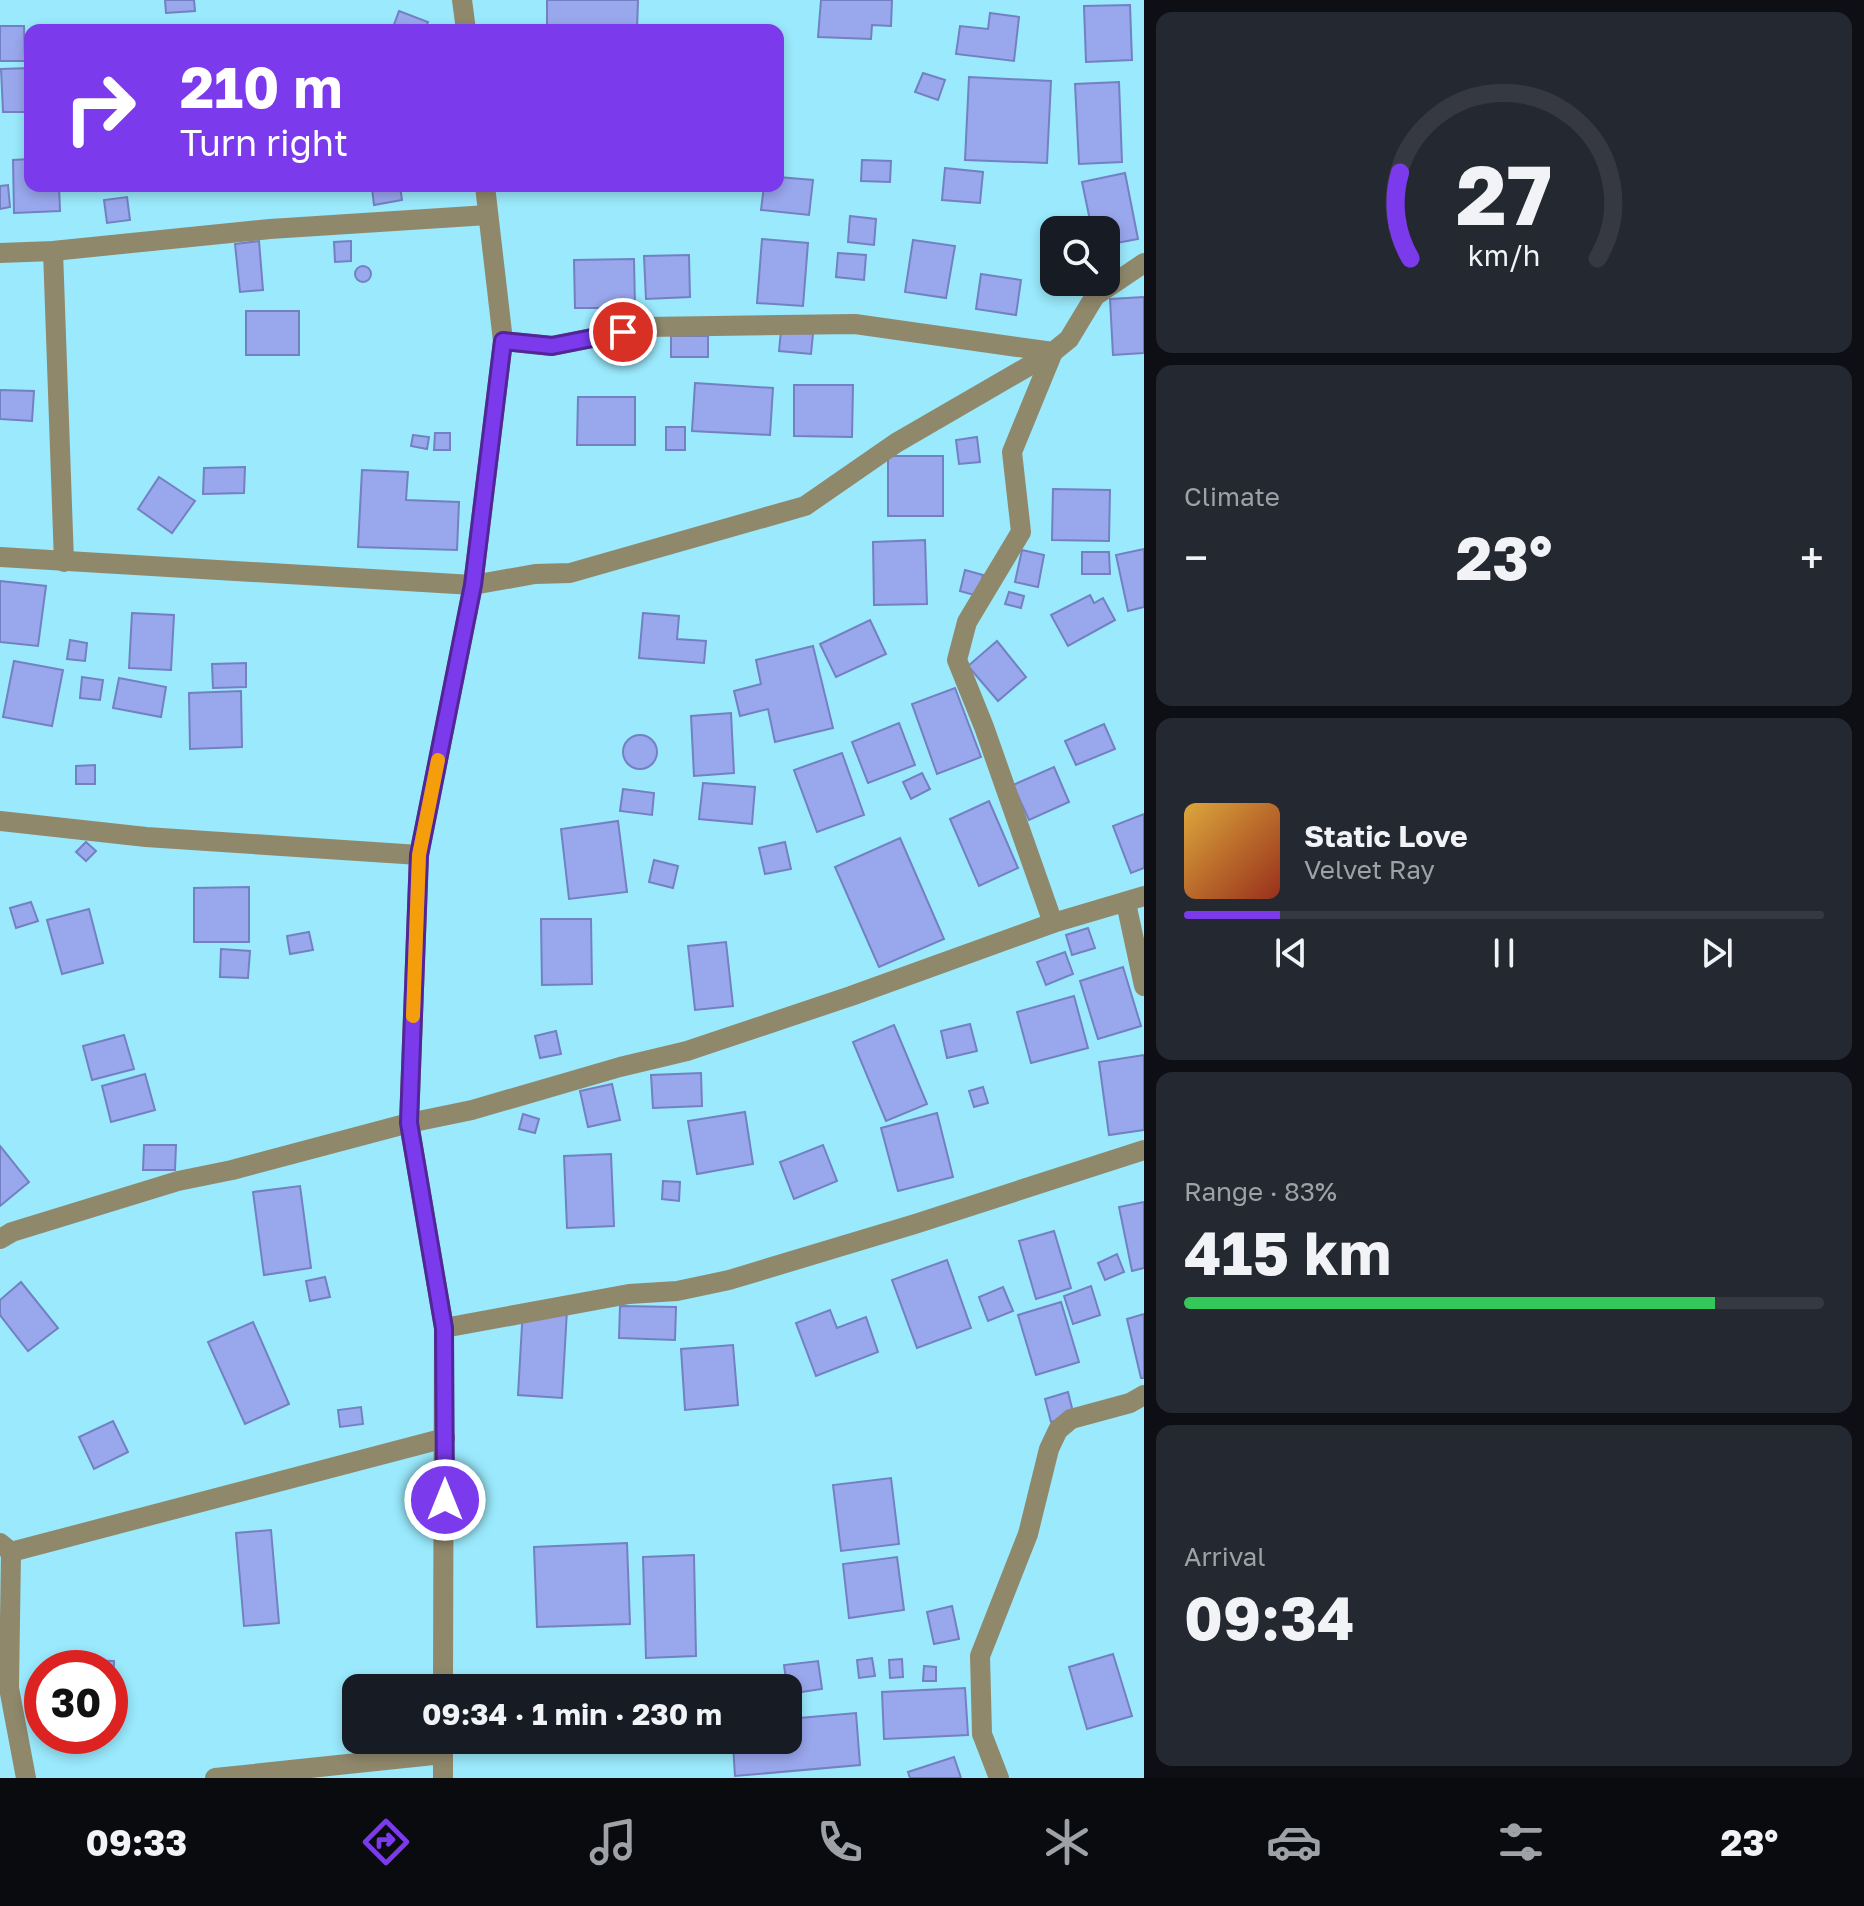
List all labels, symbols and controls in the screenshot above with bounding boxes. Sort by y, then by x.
text: 210 m [180,53,342,120]
icon: right [48,56,152,160]
text: Turn right [180,121,348,164]
text: 27 [1456,142,1552,242]
map controls [1040,216,1120,296]
button: search [1040,216,1120,296]
text: km/h [1468,238,1540,272]
pin [589,298,657,366]
icon: arrive [601,310,645,354]
text: Climate [1184,481,1280,512]
text: 23° [1456,521,1552,593]
text: − [1184,531,1208,584]
text: + [1800,531,1824,584]
text: Static Love [1304,818,1468,854]
text: Velvet Ray [1304,854,1435,885]
icon: previous [1269,931,1313,975]
icon: pause [1482,931,1526,975]
icon: next [1695,931,1739,975]
text: Range · 83% [1184,1176,1337,1207]
text: 415 km [1184,1216,1391,1288]
position arrow [403,1458,487,1542]
text: Arrival [1184,1541,1265,1572]
text: 09:34 [1184,1581,1354,1653]
speed limit sign: 30 [24,1650,128,1754]
text: 09:34 · 1 min · 230 m [422,1696,722,1732]
icon: directions [358,1814,414,1870]
icon: music [585,1814,641,1870]
icon: phone [812,1814,868,1870]
icon: climate [1039,1814,1095,1870]
icon: car [1266,1814,1322,1870]
icon: filters [1493,1814,1549,1870]
text: 09:33 [86,1821,187,1864]
text: 23° [1720,1821,1778,1864]

